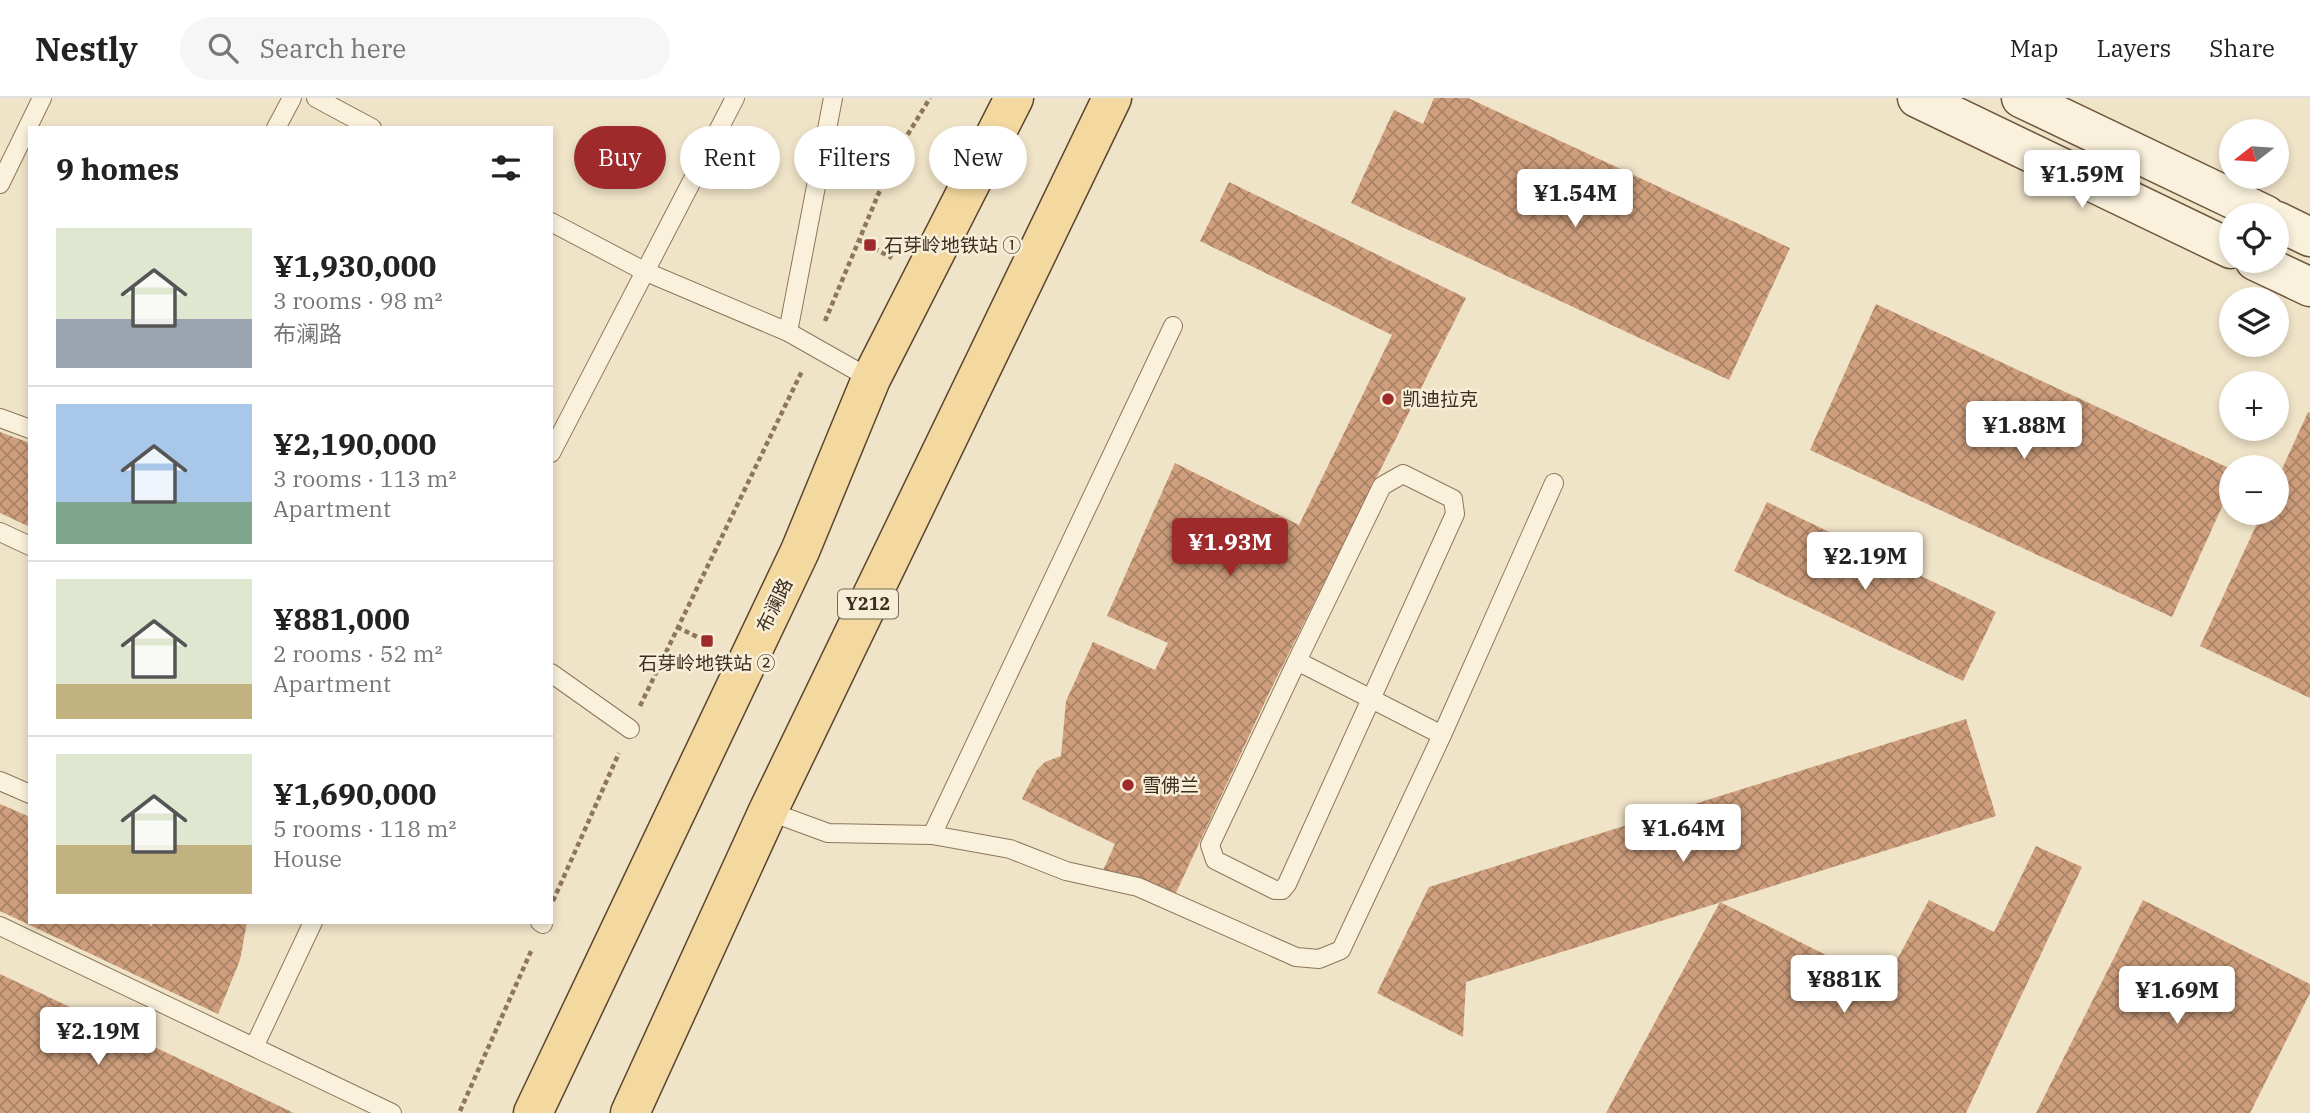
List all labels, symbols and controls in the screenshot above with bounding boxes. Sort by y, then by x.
search box [180,17,670,80]
text: Nestly [35,27,138,70]
icon: search [204,29,242,67]
text: Search here [260,31,406,65]
text: Map [2010,32,2058,64]
text: Layers [2096,32,2171,64]
text: Share [2209,32,2275,64]
north arrow [2219,119,2289,189]
map controls [2219,119,2289,525]
chip: Buy [574,126,666,189]
chip: Rent [680,126,780,189]
chip: Filters [794,126,915,189]
chip: New [929,126,1027,189]
text: 9 homes [56,149,179,188]
icon: filters [487,149,525,187]
pin: ¥1.59M [2025,150,2139,210]
text: ¥1.59M [2040,158,2124,188]
pin: ¥1.54M [1518,170,1632,229]
text: ¥1.54M [1533,177,1617,207]
button: locate [2219,203,2289,273]
place label: 石芽岭地铁站 ① [884,233,1021,257]
marker: 石芽岭地铁站 ① [862,237,878,253]
text: ¥1,930,000 [273,246,436,285]
icon: home [112,256,196,340]
text: 3 rooms · 98 m² [273,285,443,315]
button: layers [2219,287,2289,357]
text: 布澜路 [273,318,342,348]
button: + [2219,371,2289,441]
place label: 凯迪拉克 [1402,387,1478,411]
marker: 凯迪拉克 [1380,391,1396,407]
pin: ¥1.88M [1967,402,2081,461]
text: ¥1.88M [1982,409,2066,439]
text: ¥2,190,000 [273,424,436,463]
icon: home [112,432,196,516]
button: − [2219,455,2289,525]
text: 3 rooms · 113 m² [273,463,456,493]
text: Apartment [273,493,391,523]
pin: ¥1.93M [1173,518,1287,578]
text: ¥1.93M [1188,526,1272,556]
pin: ¥2.19M [1808,532,1922,592]
text: ¥2.19M [1823,540,1907,570]
street label: 布澜路 [751,574,797,636]
road number: Y212 [838,590,898,618]
text: ¥881,000 [273,599,410,638]
icon: home [112,607,196,691]
marker: 石芽岭地铁站 ② [699,633,715,649]
text: 2 rooms · 52 m² [273,638,443,668]
place label: 石芽岭地铁站 ② [638,651,776,675]
text: Apartment [273,668,391,698]
place label: 雪佛兰 [1142,773,1199,797]
text: ¥1,690,000 [273,774,436,813]
marker: 雪佛兰 [1120,777,1136,793]
icon: home [112,782,196,866]
pin: ¥1.64M [1626,804,1740,864]
text: ¥1.64M [1641,812,1725,842]
text: 5 rooms · 118 m² [273,813,456,843]
text: House [273,843,342,873]
pin: ¥881K [1795,956,1893,1015]
text: ¥881K [1807,963,1881,993]
pin: ¥1.69M [2120,967,2234,1026]
text: ¥1.69M [2135,974,2219,1004]
pin: ¥2.19M [41,1007,155,1067]
text: ¥2.19M [56,1015,140,1045]

